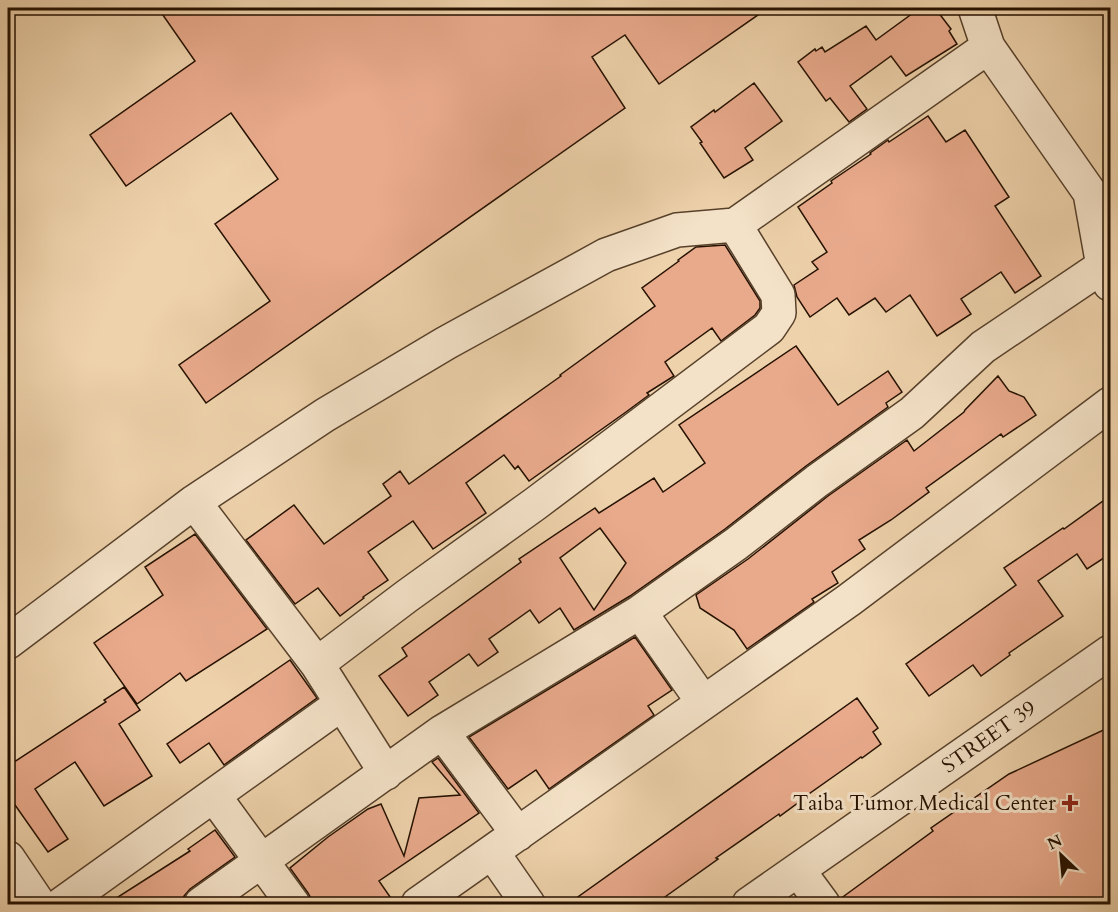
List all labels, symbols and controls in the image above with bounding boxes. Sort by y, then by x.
street label: STREET 39 [936,694,1042,780]
place label: Taiba Tumor Medical Center [793,789,1056,818]
marker: Taiba Tumor Medical Center [1061,794,1079,812]
north arrow [1031,825,1091,885]
text: N [1044,829,1066,855]

